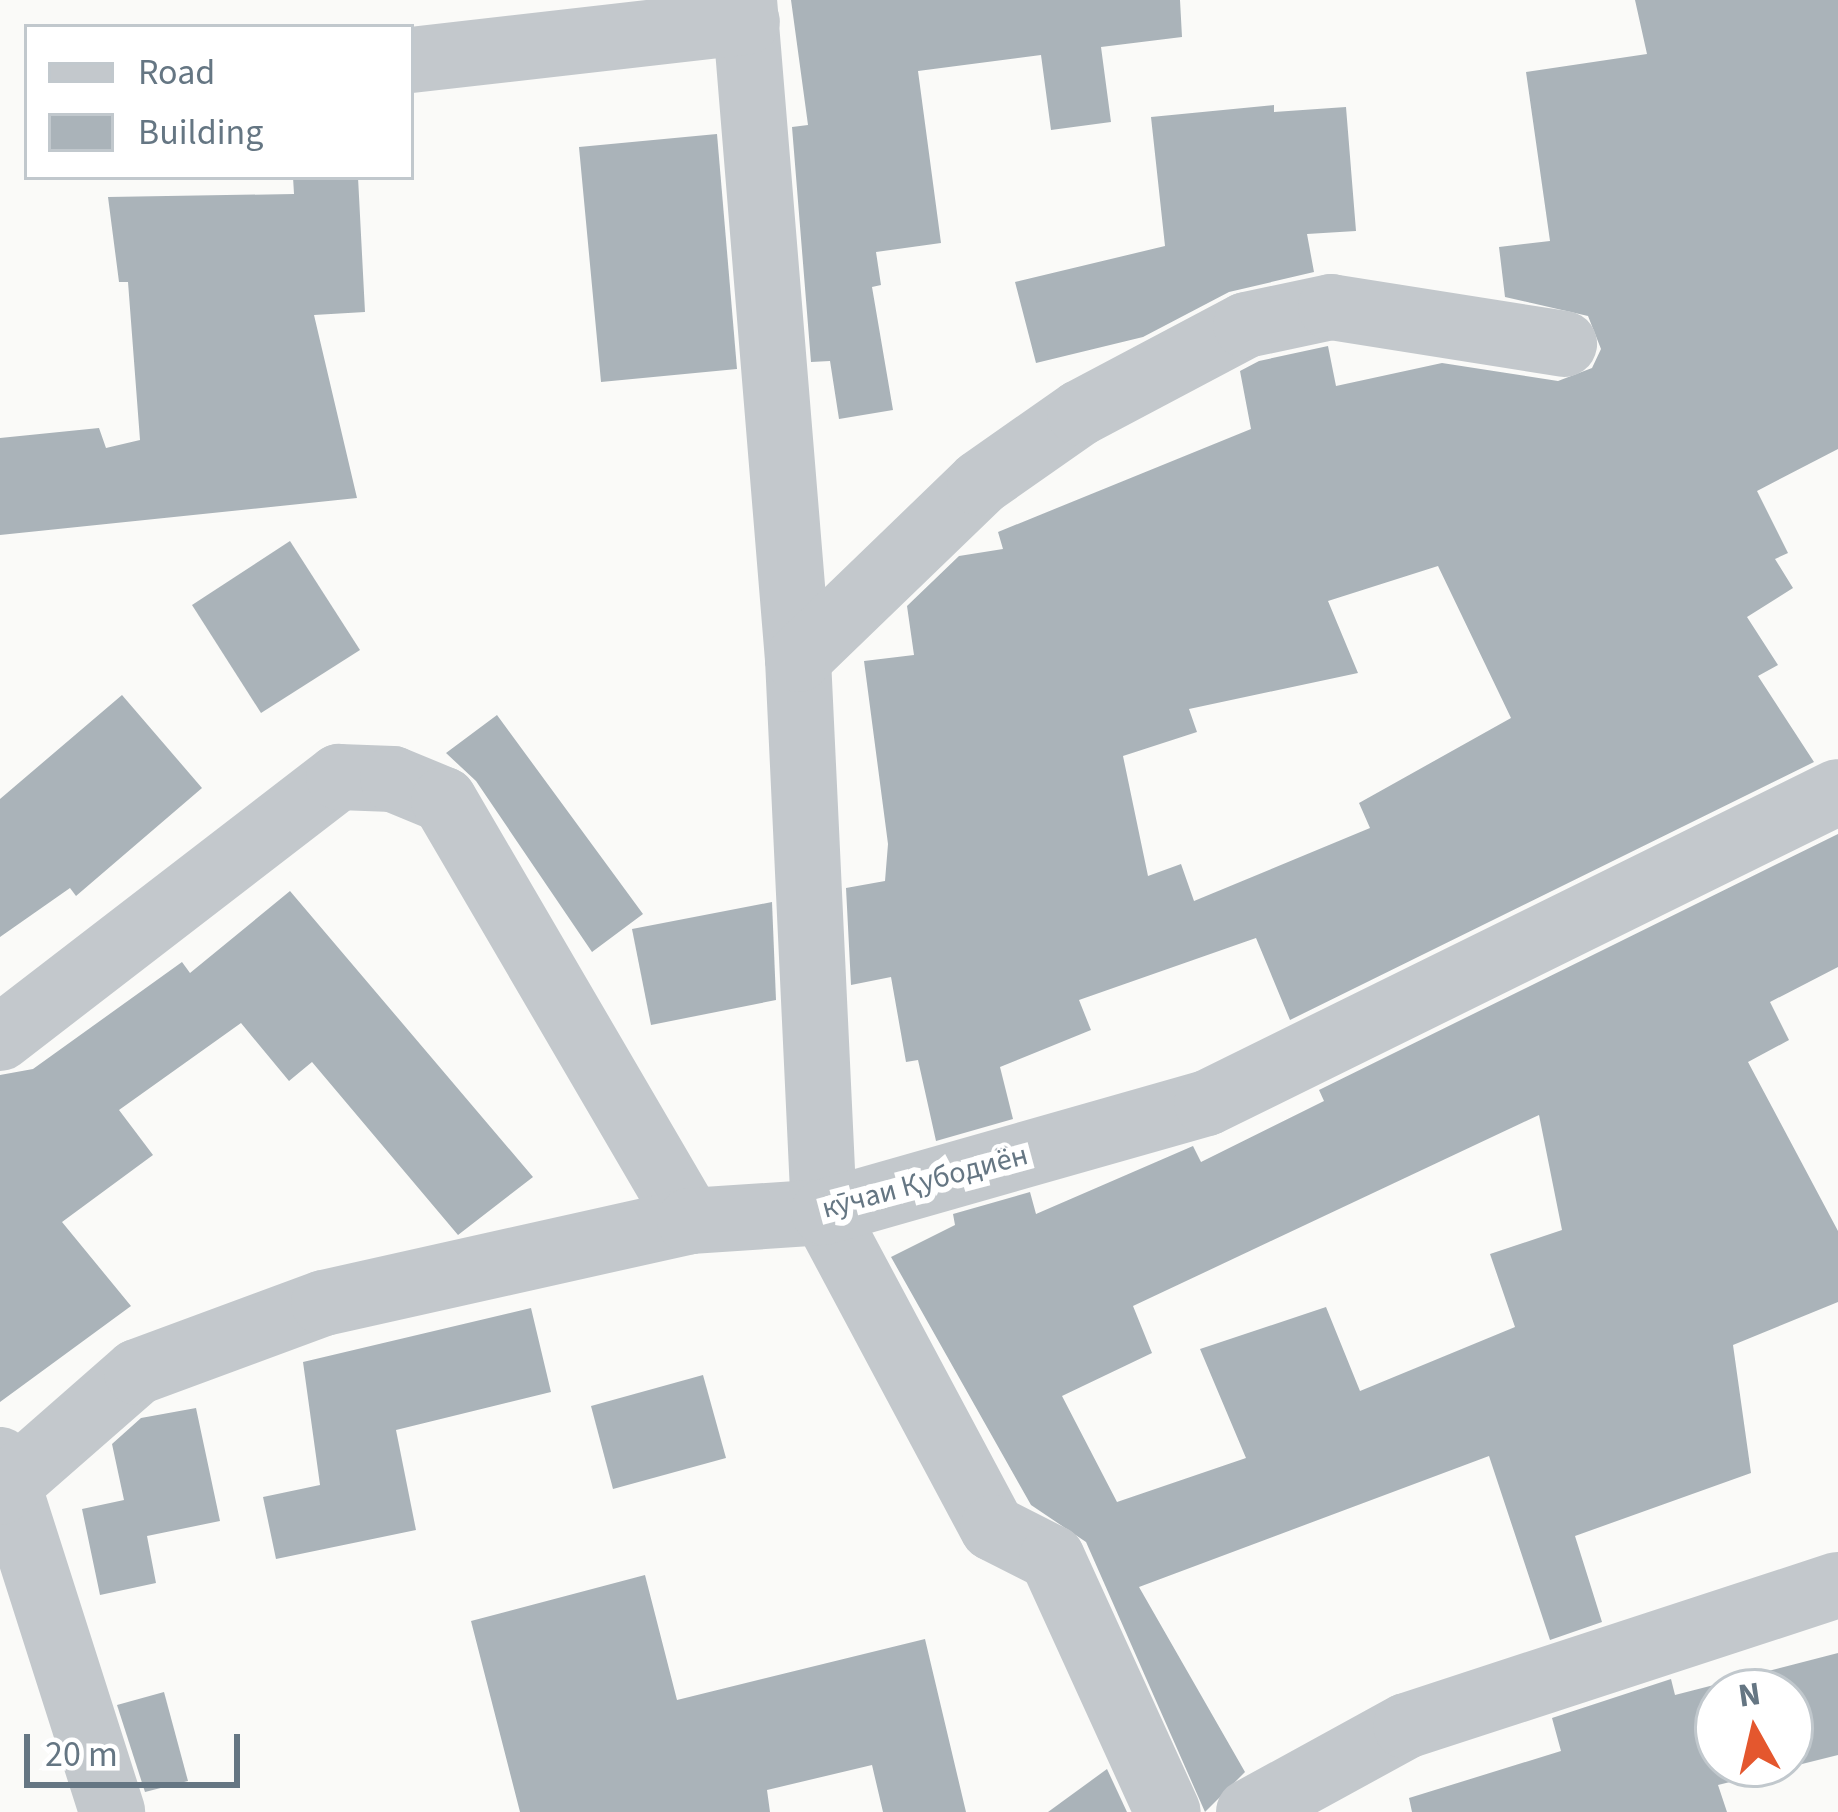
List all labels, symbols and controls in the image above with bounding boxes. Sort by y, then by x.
legend [24,24,414,180]
text: Road [138,47,215,98]
text: Building [138,107,263,158]
street label: кӯчаи Қубодиён [818,1137,1032,1227]
north arrow [1694,1668,1814,1788]
text: N [1735,1670,1763,1720]
scale bar [30,1710,246,1784]
text: 20 m [45,1729,118,1780]

